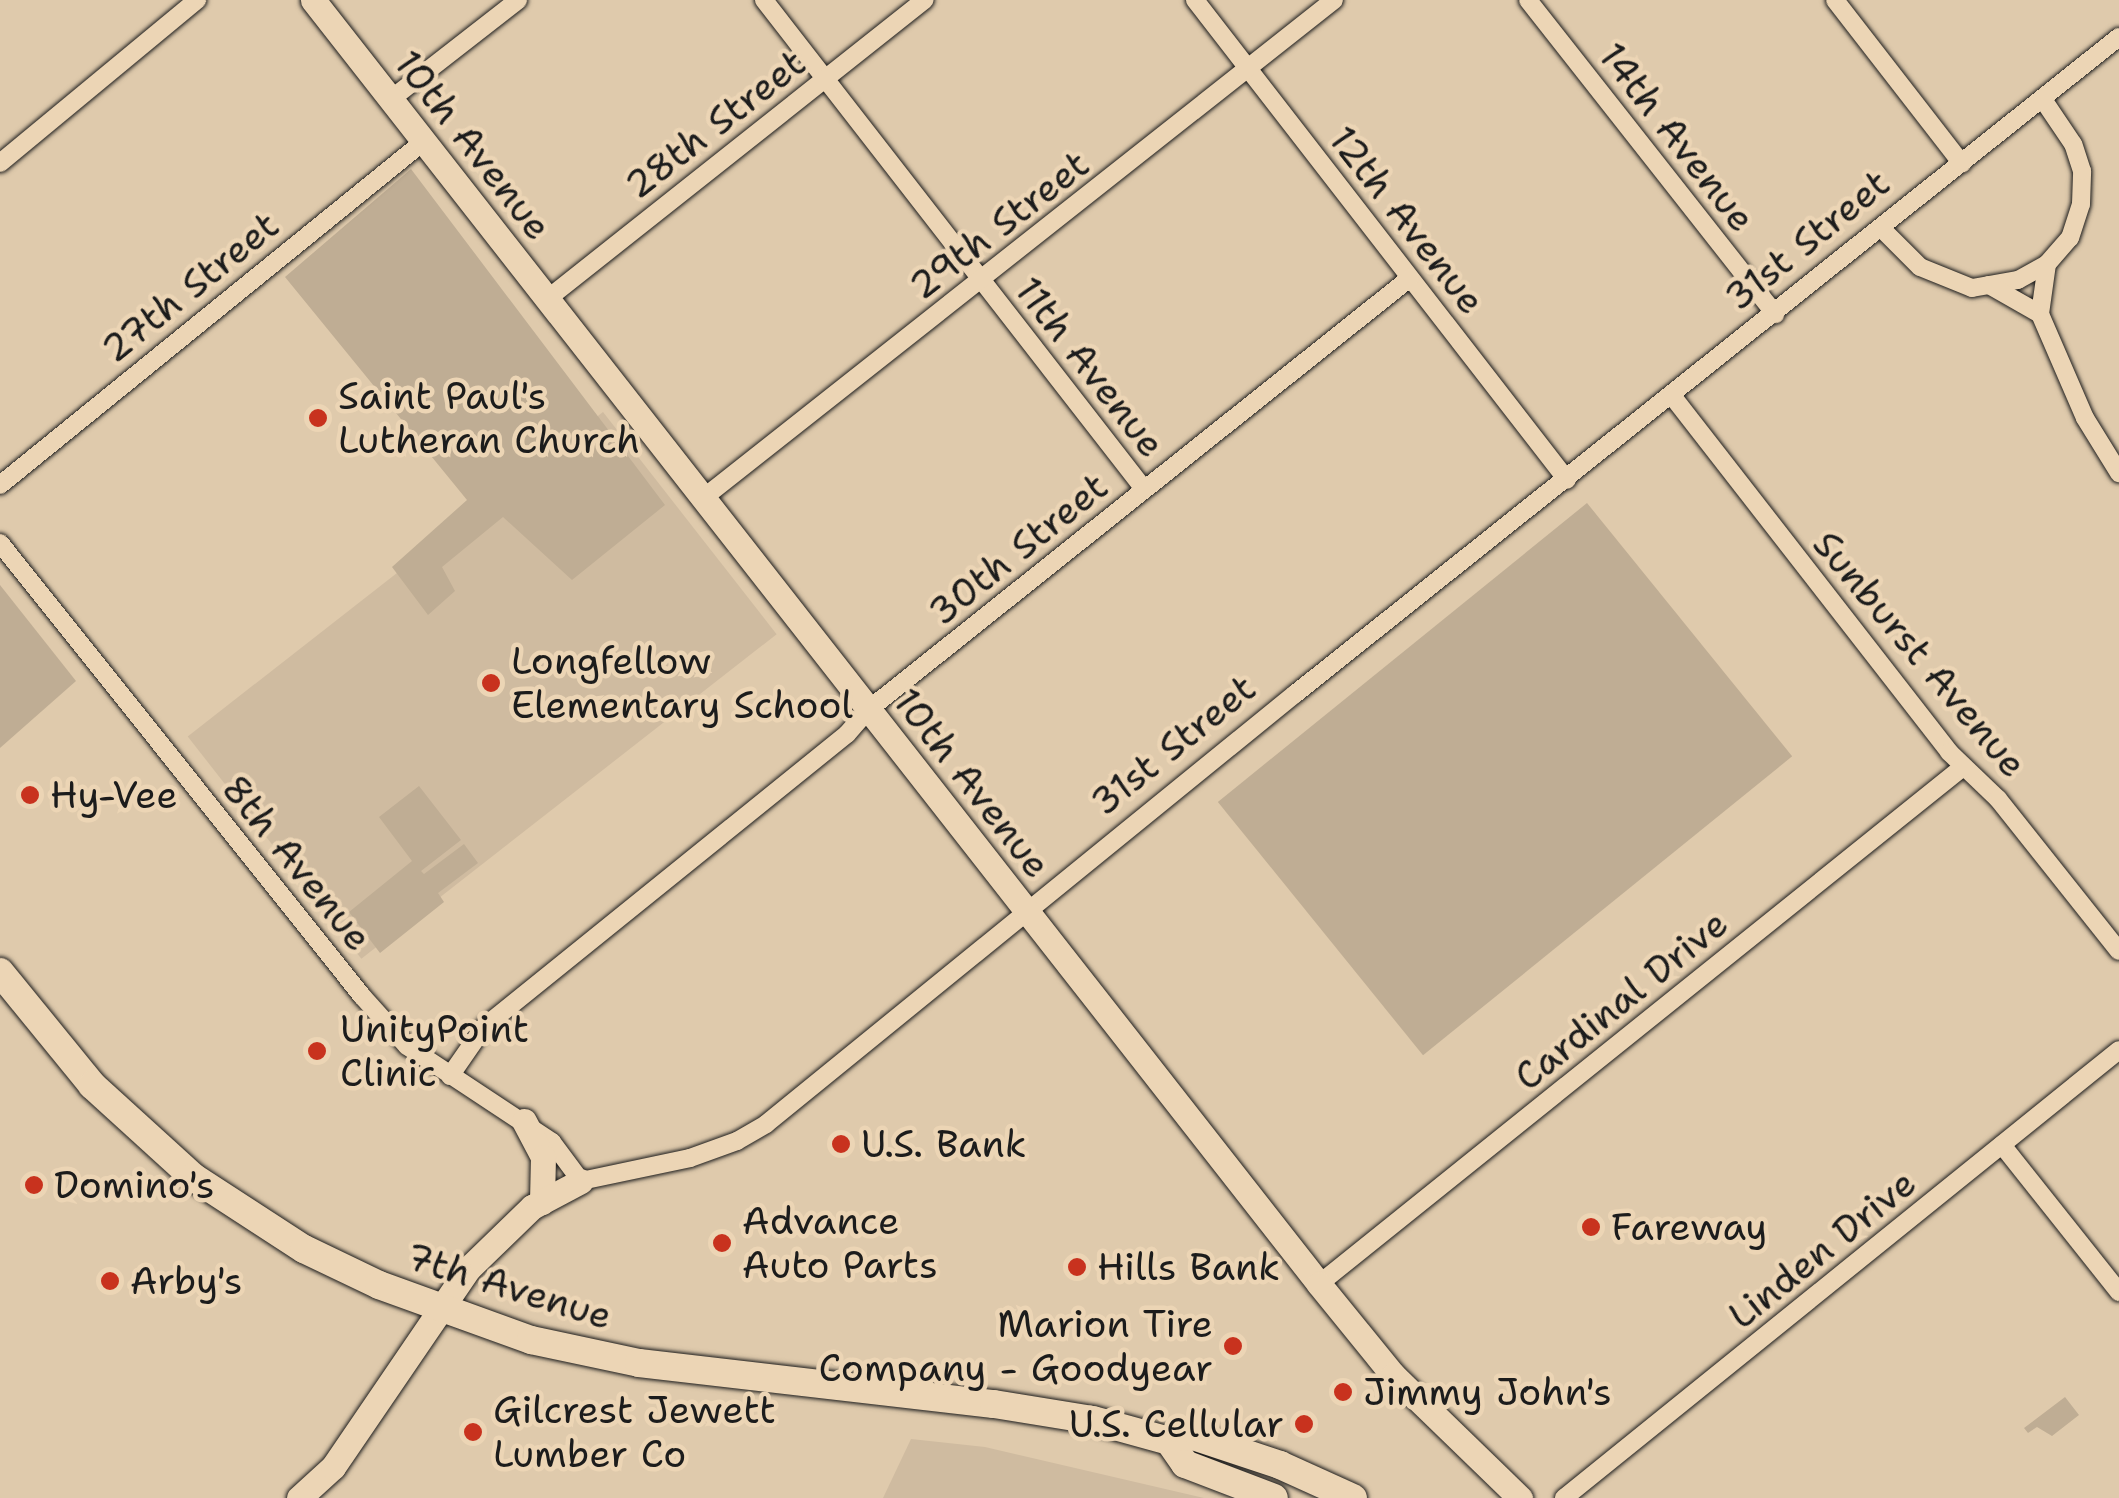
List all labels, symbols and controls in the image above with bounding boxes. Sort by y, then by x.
street label: 14th Avenue [1589,33,1765,241]
street label: 28th Street [616,40,814,208]
street label: 10th Avenue [385,41,561,249]
street label: 12th Avenue [1319,117,1495,323]
street label: 29th Street [900,141,1098,309]
street label: 31st Street [1716,160,1898,320]
street label: 27th Street [92,202,288,372]
street label: 11th Avenue [1005,268,1175,466]
place label: Saint Paul's Lutheran Church [338,373,640,462]
marker: Saint Paul's Lutheran Church [307,407,329,429]
street label: 30th Street [919,463,1117,635]
street label: Sunburst Avenue [1804,522,2036,786]
place label: Longfellow Elementary School [511,638,853,728]
street label: 31st Street [1082,665,1264,825]
marker: Longfellow Elementary School [480,672,502,694]
street label: 10th Avenue [884,679,1060,887]
street label: 8th Avenue [212,766,382,960]
place label: Hy-Vee [50,772,178,818]
marker: Hy-Vee [19,784,41,806]
street label: Cardinal Drive [1505,900,1737,1100]
place label: UnityPoint Clinic [340,1006,529,1096]
marker: UnityPoint Clinic [304,1038,330,1064]
place label: U.S. Bank [861,1121,1027,1167]
marker: U.S. Bank [830,1133,852,1155]
street label: Linden Drive [1719,1160,1925,1338]
place label: Domino's [54,1162,215,1208]
marker: Domino's [23,1174,45,1196]
place label: Advance Auto Parts [742,1198,938,1288]
place label: Fareway [1611,1204,1767,1250]
marker: Fareway [1580,1216,1602,1238]
marker: Advance Auto Parts [711,1232,733,1254]
street label: 7th Avenue [401,1233,617,1339]
place label: Hills Bank [1097,1244,1280,1290]
marker: Hills Bank [1066,1256,1088,1278]
place label: Arby's [130,1258,243,1304]
marker: Arby's [99,1270,121,1292]
place label: Marion Tire Company - Goodyear [819,1301,1213,1390]
marker: Marion Tire Company - Goodyear [1222,1335,1244,1357]
place label: Jimmy John's [1363,1369,1612,1415]
marker: Jimmy John's [1332,1381,1354,1403]
place label: Gilcrest Jewett Lumber Co [493,1387,776,1476]
place label: U.S. Cellular [1069,1401,1284,1447]
marker: U.S. Cellular [1293,1413,1315,1435]
marker: Gilcrest Jewett Lumber Co [462,1421,484,1443]

